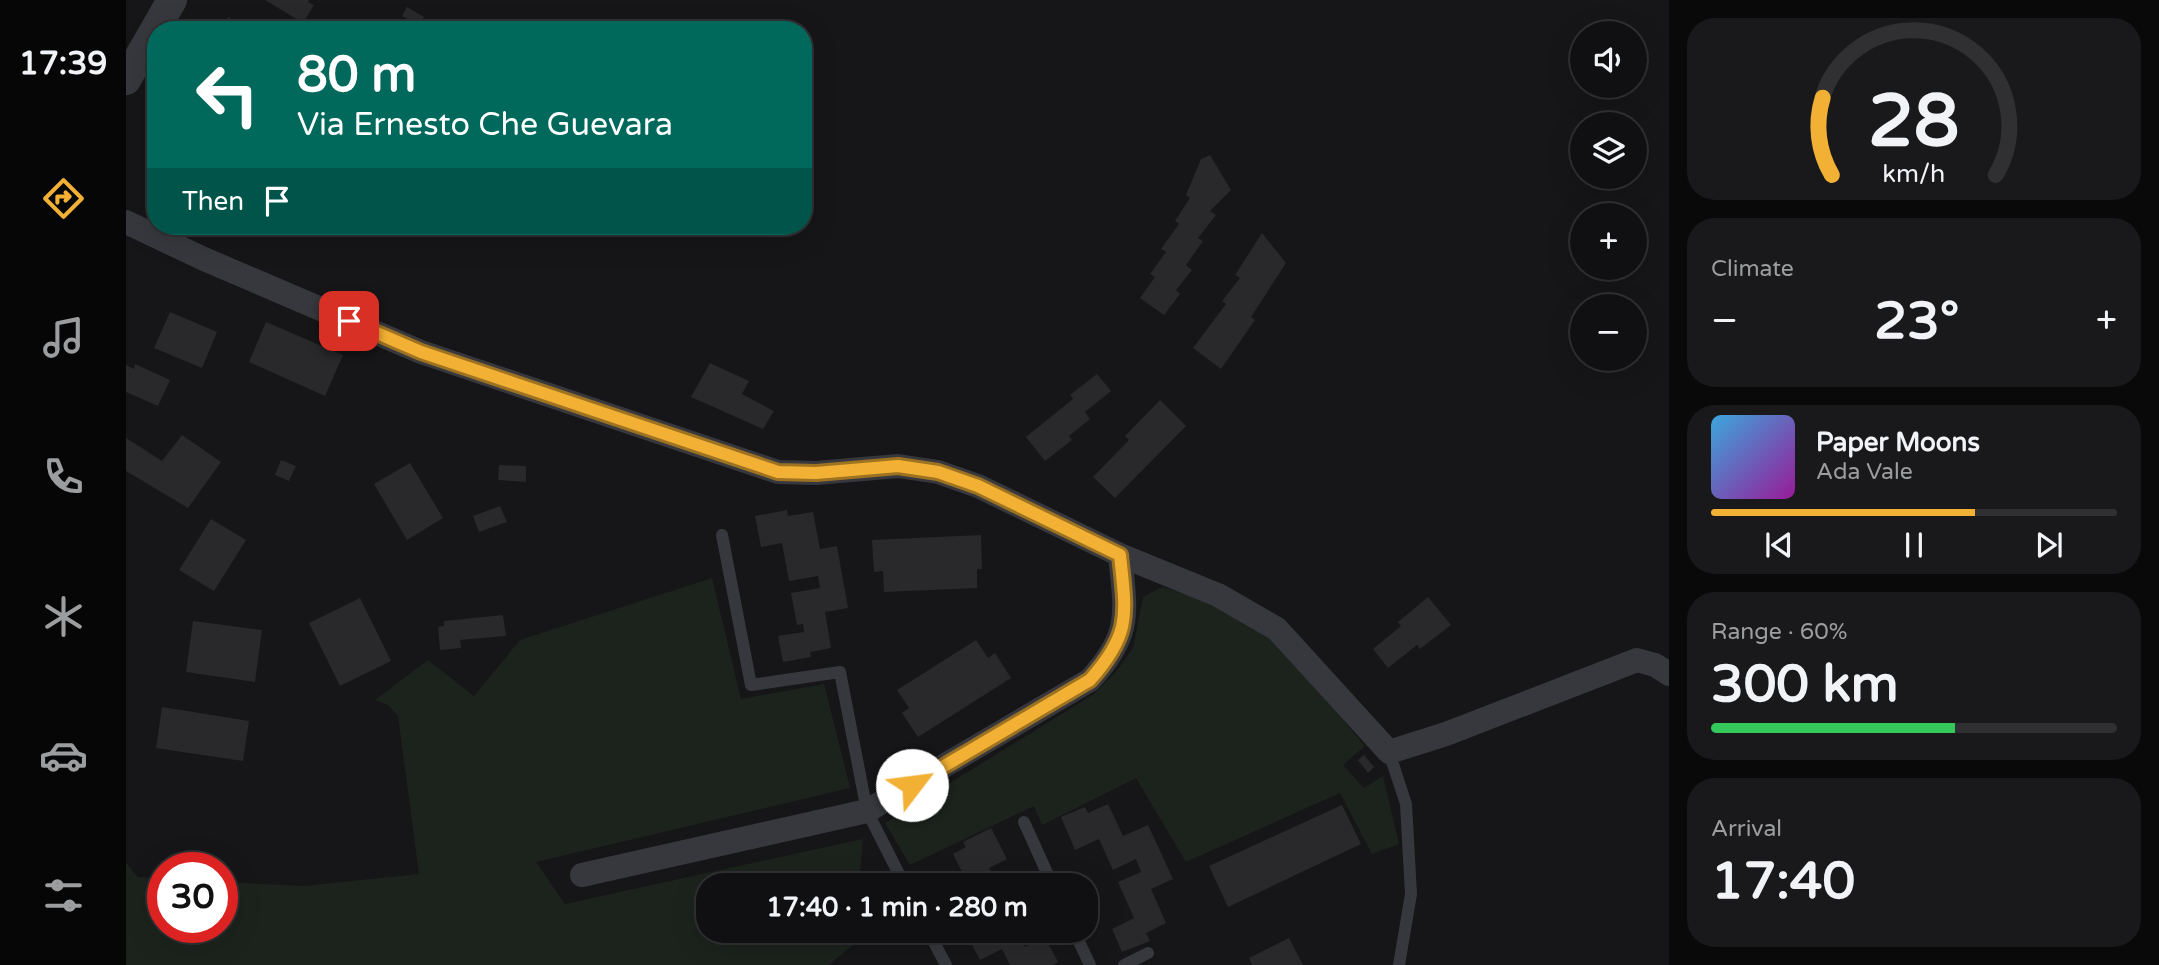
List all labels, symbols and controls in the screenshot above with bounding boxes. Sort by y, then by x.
map controls [1570,21,1647,371]
button: sound [1570,21,1647,98]
text: 17:39 [19,45,107,83]
text: 80 m [297,46,416,105]
icon: left [182,49,273,140]
text: 28 [1868,78,1960,166]
text: Via Ernesto Che Guevara [297,106,673,144]
button: layers [1570,112,1647,189]
text: km/h [1883,159,1945,189]
icon: directions [39,174,88,223]
icon: arrive [258,182,296,220]
text: Then [182,186,244,217]
button: + [1570,203,1647,280]
text: Climate [1711,255,1794,283]
text: 23° [1874,290,1959,353]
pin [319,291,379,351]
button: − [1570,294,1647,371]
text: − [1711,298,1738,344]
text: + [2096,298,2117,344]
icon: arrive [330,302,368,340]
icon: music [39,313,88,362]
text: Paper Moons [1816,427,1980,458]
icon: phone [39,452,88,501]
text: Ada Vale [1816,458,1913,486]
icon: previous [1760,526,1798,564]
icon: pause [1895,526,1933,564]
icon: next [2030,526,2068,564]
icon: climate [39,592,88,641]
text: Range · 60% [1711,618,1847,646]
text: 300 km [1711,653,1899,716]
icon: car [39,731,88,780]
position arrow [875,748,949,822]
text: Arrival [1711,815,1782,843]
text: 17:40 [1711,850,1855,913]
speed limit sign: 30 [147,852,238,943]
icon: filters [39,871,88,920]
text: 17:40 · 1 min · 280 m [766,892,1028,923]

